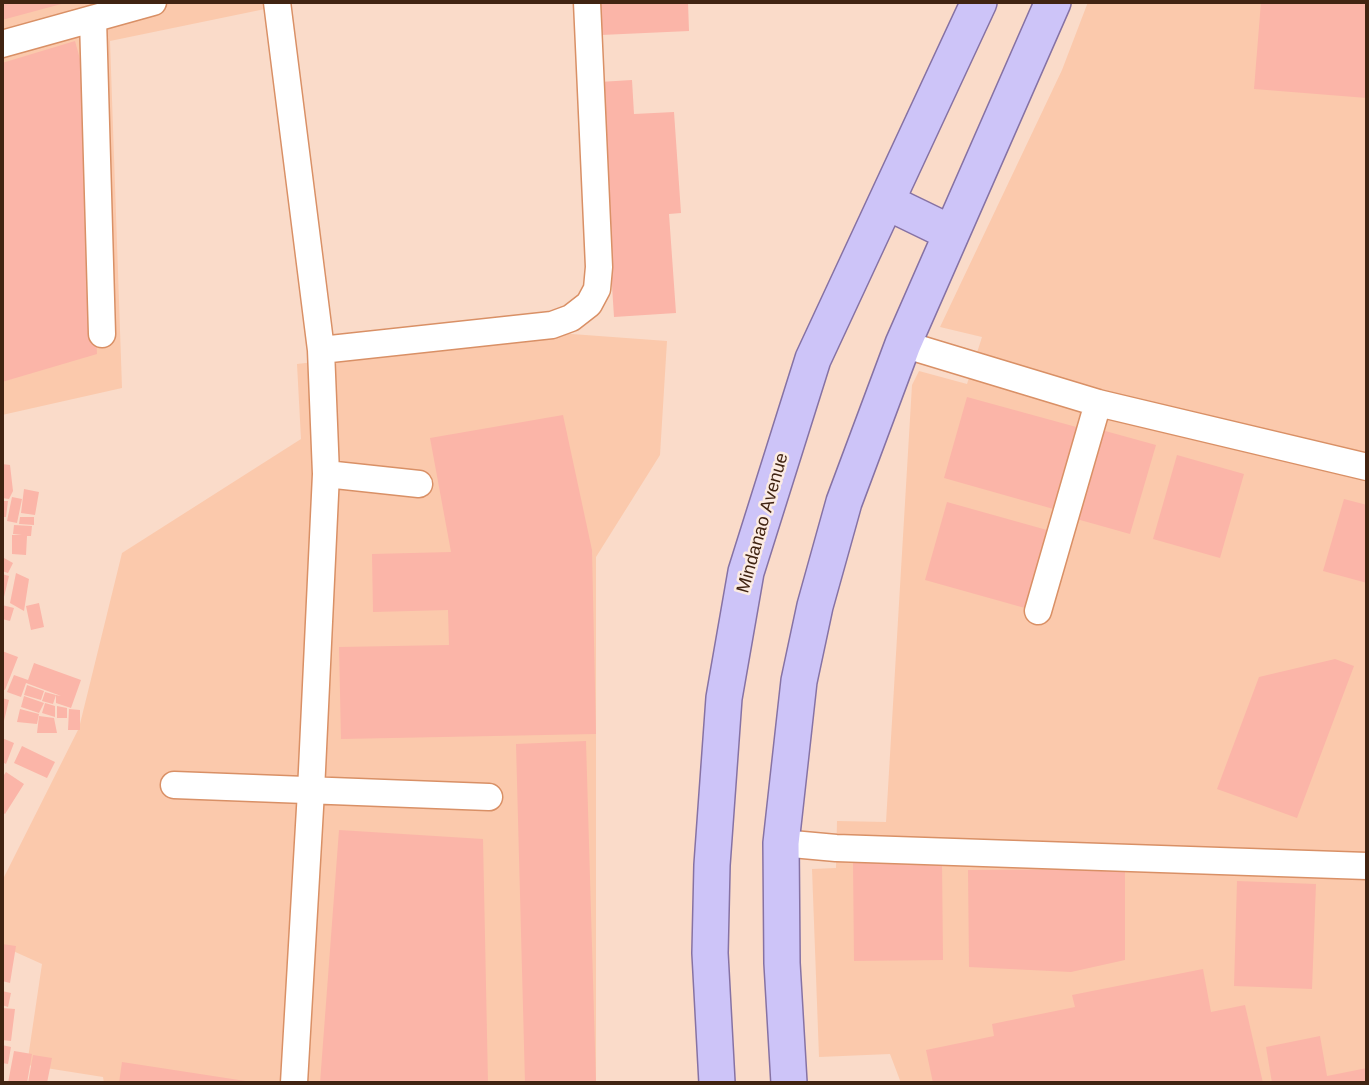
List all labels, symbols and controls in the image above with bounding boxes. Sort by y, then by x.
street label: Mindanao Avenue [733,450,793,596]

